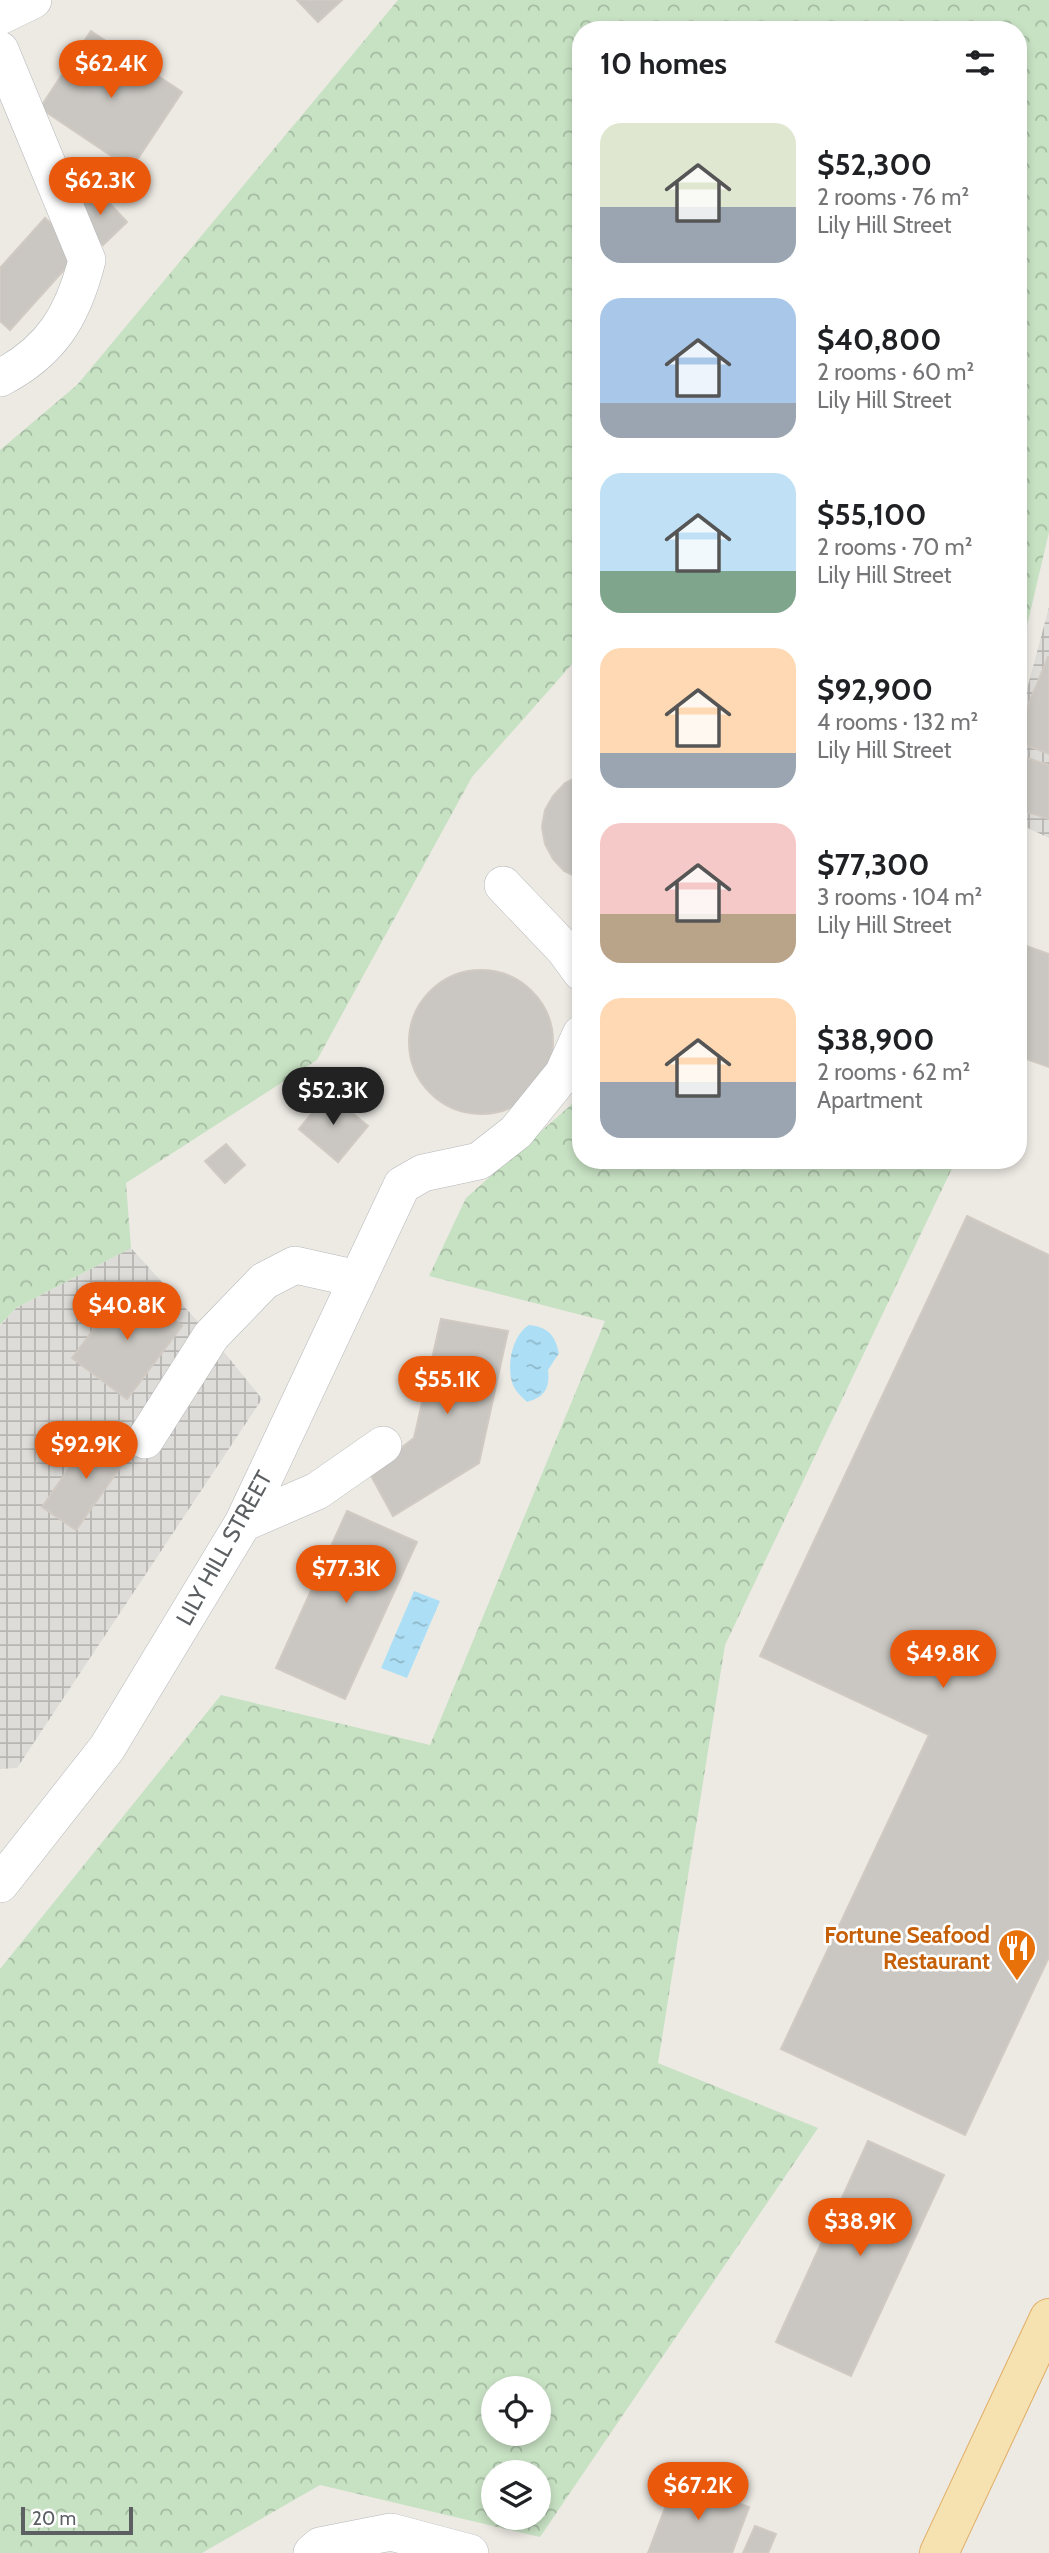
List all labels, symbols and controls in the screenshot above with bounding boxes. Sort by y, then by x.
pin: $62.4K [54,41,168,100]
icon: filters [961,44,999,82]
text: 10 homes [600,45,727,82]
text: $62.4K [75,49,147,77]
text: $52,300 [817,146,932,183]
icon: home [656,151,740,235]
pin: $62.3K [43,158,157,217]
text: $62.3K [65,166,135,194]
text: 2 rooms · 76 m² [817,183,969,211]
text: Lily Hill Street [817,211,952,239]
text: $40,800 [817,321,941,358]
icon: home [656,326,740,410]
text: 2 rooms · 60 m² [817,358,974,386]
text: Lily Hill Street [817,386,952,414]
text: $55,100 [817,496,926,533]
icon: home [656,501,740,585]
text: 2 rooms · 70 m² [817,533,972,561]
text: Lily Hill Street [817,561,952,589]
text: $92,900 [817,671,933,708]
icon: home [656,676,740,760]
text: 4 rooms · 132 m² [817,708,978,736]
text: Lily Hill Street [817,736,952,764]
text: $77,300 [817,846,929,883]
icon: home [656,851,740,935]
text: 3 rooms · 104 m² [817,883,982,911]
text: Lily Hill Street [817,911,952,939]
text: $38,900 [817,1021,934,1058]
icon: home [656,1026,740,1110]
text: 2 rooms · 62 m² [817,1058,970,1086]
pin: $52.3K [276,1068,390,1127]
text: $52.3K [298,1076,368,1104]
text: Apartment [817,1086,922,1114]
pin: $40.8K [70,1282,184,1342]
text: $40.8K [88,1291,166,1319]
pin: $55.1K [390,1356,504,1416]
text: $55.1K [414,1365,480,1393]
pin: $92.9K [29,1422,143,1481]
text: $92.9K [51,1430,121,1458]
street label: LILY HILL STREET [170,1466,278,1630]
pin: $77.3K [289,1546,403,1605]
text: $77.3K [312,1554,380,1582]
pin: $49.8K [886,1630,1000,1690]
text: $49.8K [906,1639,980,1667]
place label: Fortune Seafood Restaurant [824,1921,990,1975]
restaurant icon: Fortune Seafood Restaurant [996,1927,1038,1982]
pin: $38.9K [803,2198,917,2258]
text: $38.9K [824,2207,896,2235]
map controls [481,2376,551,2530]
button: locate [481,2376,551,2446]
button: layers [481,2460,551,2530]
pin: $67.2K [641,2462,755,2522]
text: $67.2K [664,2471,732,2499]
scale bar [21,2504,133,2536]
text: 20 m [32,2507,76,2530]

